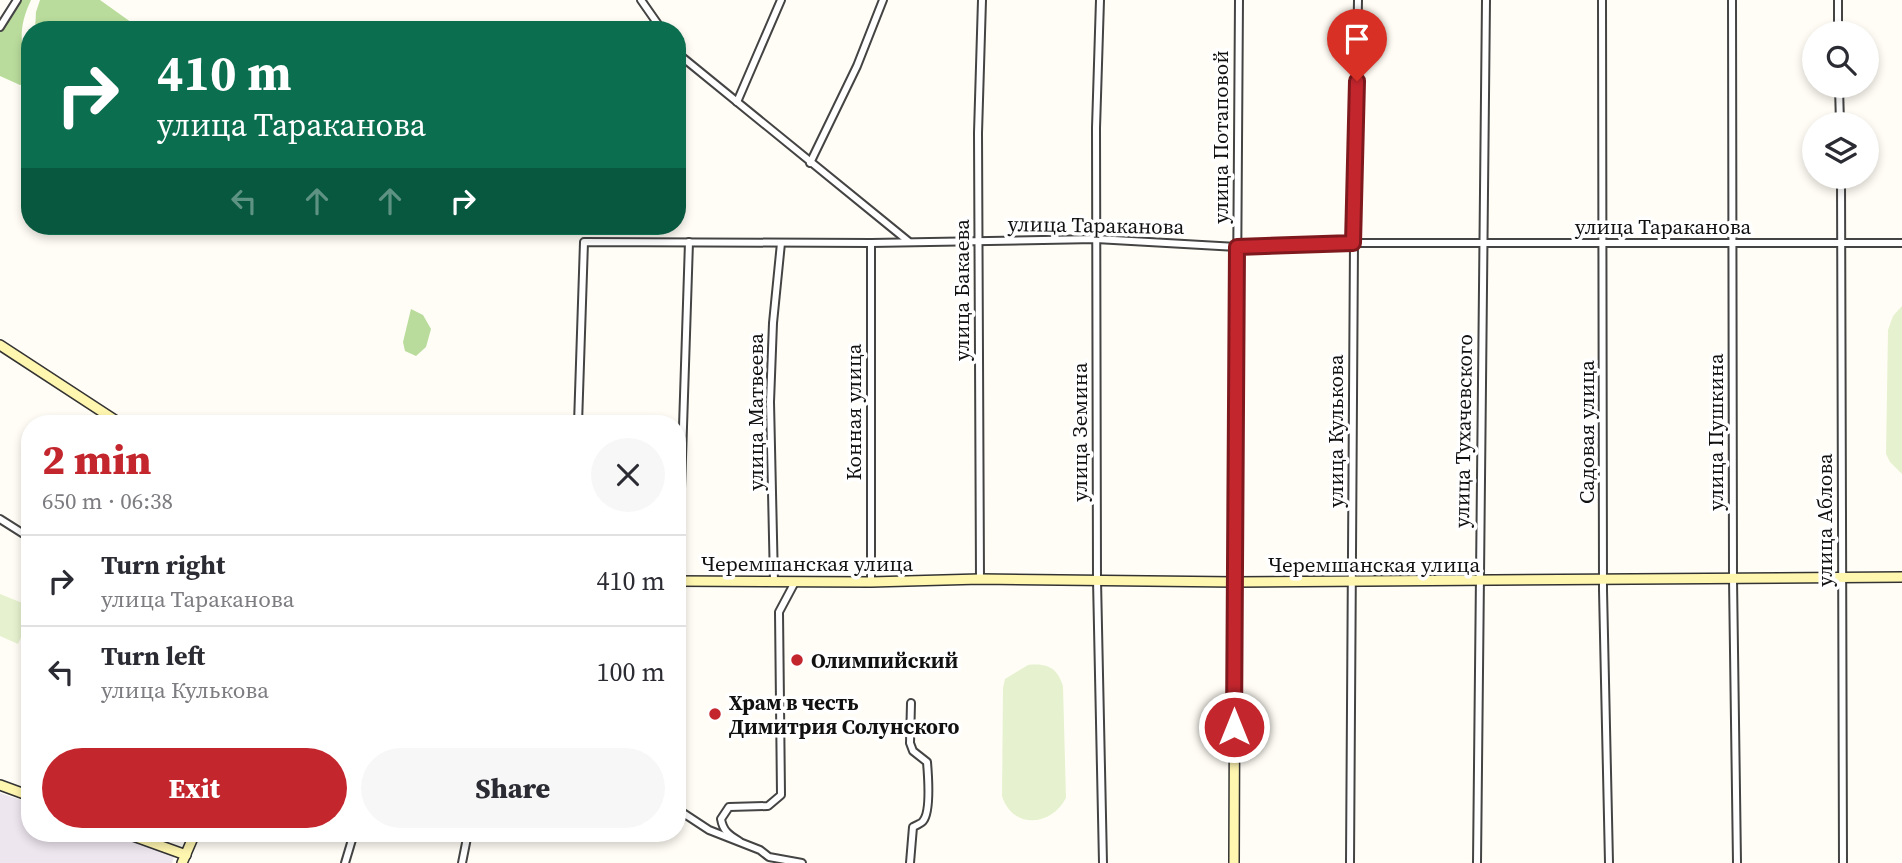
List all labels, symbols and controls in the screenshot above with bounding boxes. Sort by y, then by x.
pin [1327,9,1387,81]
icon: arrive [1338,20,1376,58]
map controls [1802,21,1879,189]
button: search [1802,21,1879,98]
text: 410 m [157,39,292,106]
icon: right [42,49,133,140]
street label: улица Потаповой [1206,50,1235,224]
text: улица Тараканова [157,103,426,147]
button: layers [1802,112,1879,189]
icon: left [225,182,263,220]
icon: ahead [298,182,336,220]
icon: ahead [371,182,409,220]
icon: right [444,182,482,220]
street label: улица Тараканова [1007,209,1185,241]
street label: улица Тараканова [1575,212,1752,241]
street label: улица Бакаева [947,219,976,361]
street label: улица Матвеева [741,333,770,491]
street label: улица Тухачевского [1447,334,1479,528]
street label: Конная улица [839,343,868,481]
street label: улица Пушкина [1701,353,1730,511]
street label: улица Кулькова [1321,354,1350,508]
street label: Садовая улица [1572,360,1601,504]
street label: улица Земина [1065,362,1094,502]
text: 2 min [42,430,152,488]
button: close [591,438,665,512]
street label: улица Аблова [1810,453,1839,587]
text: 650 m · 06:38 [42,485,173,517]
text: Turn right [101,547,225,583]
street label: Черемшанская улица [701,549,914,578]
street label: Черемшанская улица [1268,550,1481,579]
icon: right [42,562,80,600]
text: 410 m [597,563,665,599]
text: улица Тараканова [101,583,294,615]
text: Turn left [101,638,205,674]
place label: Олимпийский [811,646,959,675]
marker: Олимпийский [789,652,805,668]
icon: left [42,653,80,691]
text: 100 m [597,654,665,690]
text: улица Кулькова [101,674,269,706]
place label: Храм в честь Димитрия Солунского [729,688,960,741]
position arrow [1197,690,1271,764]
marker: Храм в честь Димитрия Солунского [707,706,723,722]
button: Exit [42,748,347,828]
button: Share [361,748,665,828]

